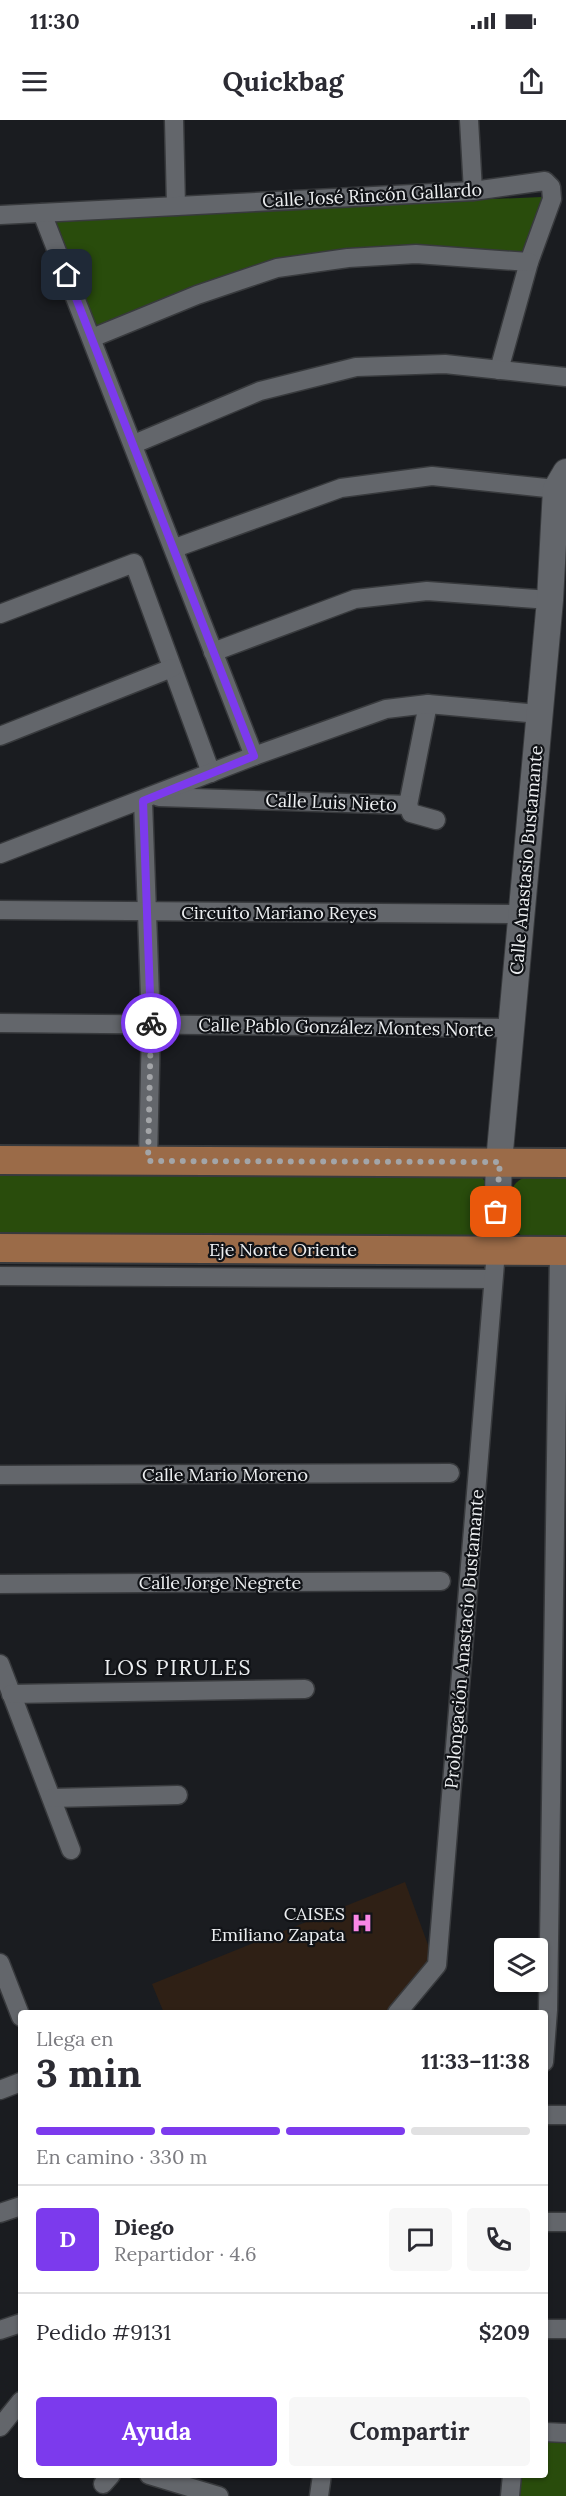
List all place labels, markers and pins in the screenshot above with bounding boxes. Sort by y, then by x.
pin [41,249,92,300]
pin [470,1186,521,1237]
place label: CAISES Emiliano Zapata [211,1902,345,1946]
hospital icon: CAISES Emiliano Zapata [350,1911,374,1935]

